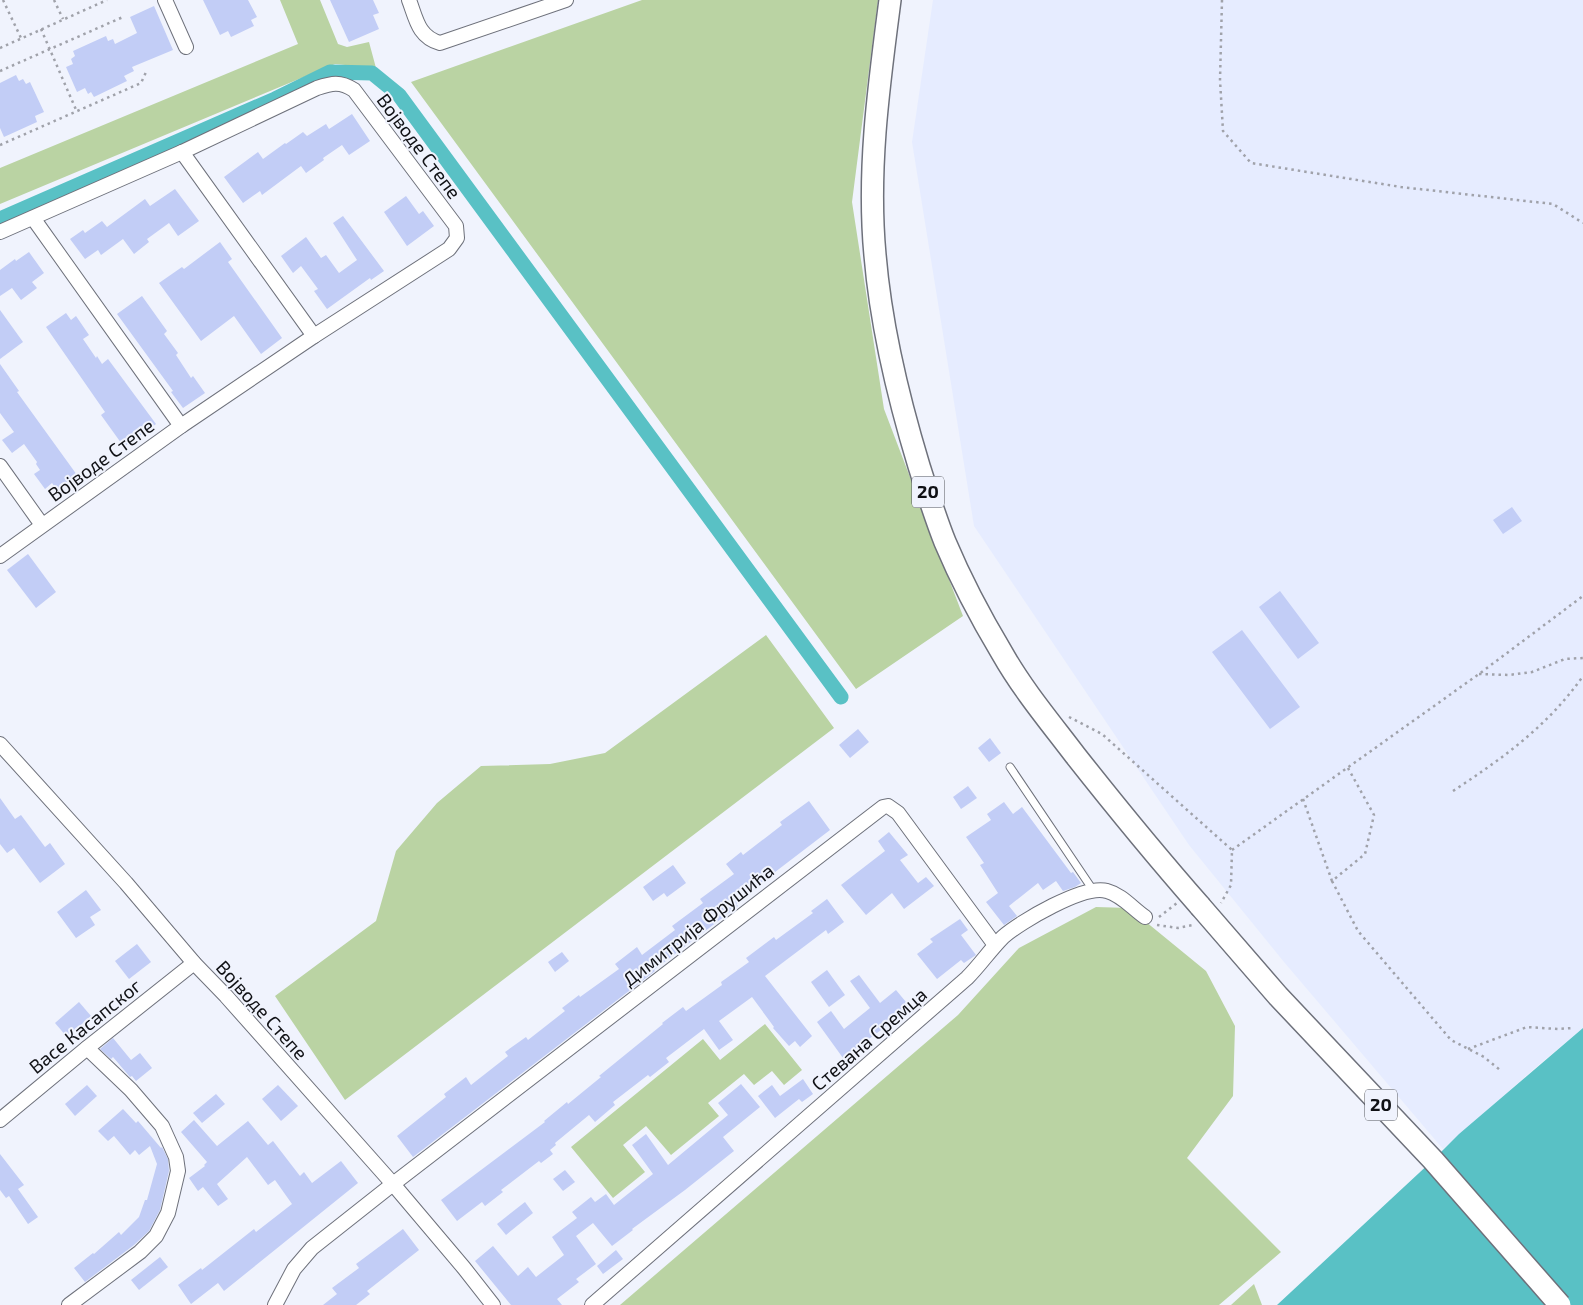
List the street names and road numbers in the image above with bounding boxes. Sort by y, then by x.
street label: Војводе Степе [372,89,466,203]
street label: Војводе Степе [43,413,158,506]
road number: 20 [912,477,944,508]
street label: Димитрија Фрушића [618,858,778,992]
street label: Војводе Степе [212,955,313,1064]
street label: Васе Касапског [24,973,146,1078]
street label: Стевана Сремца [806,982,931,1095]
road number: 20 [1365,1090,1397,1120]

